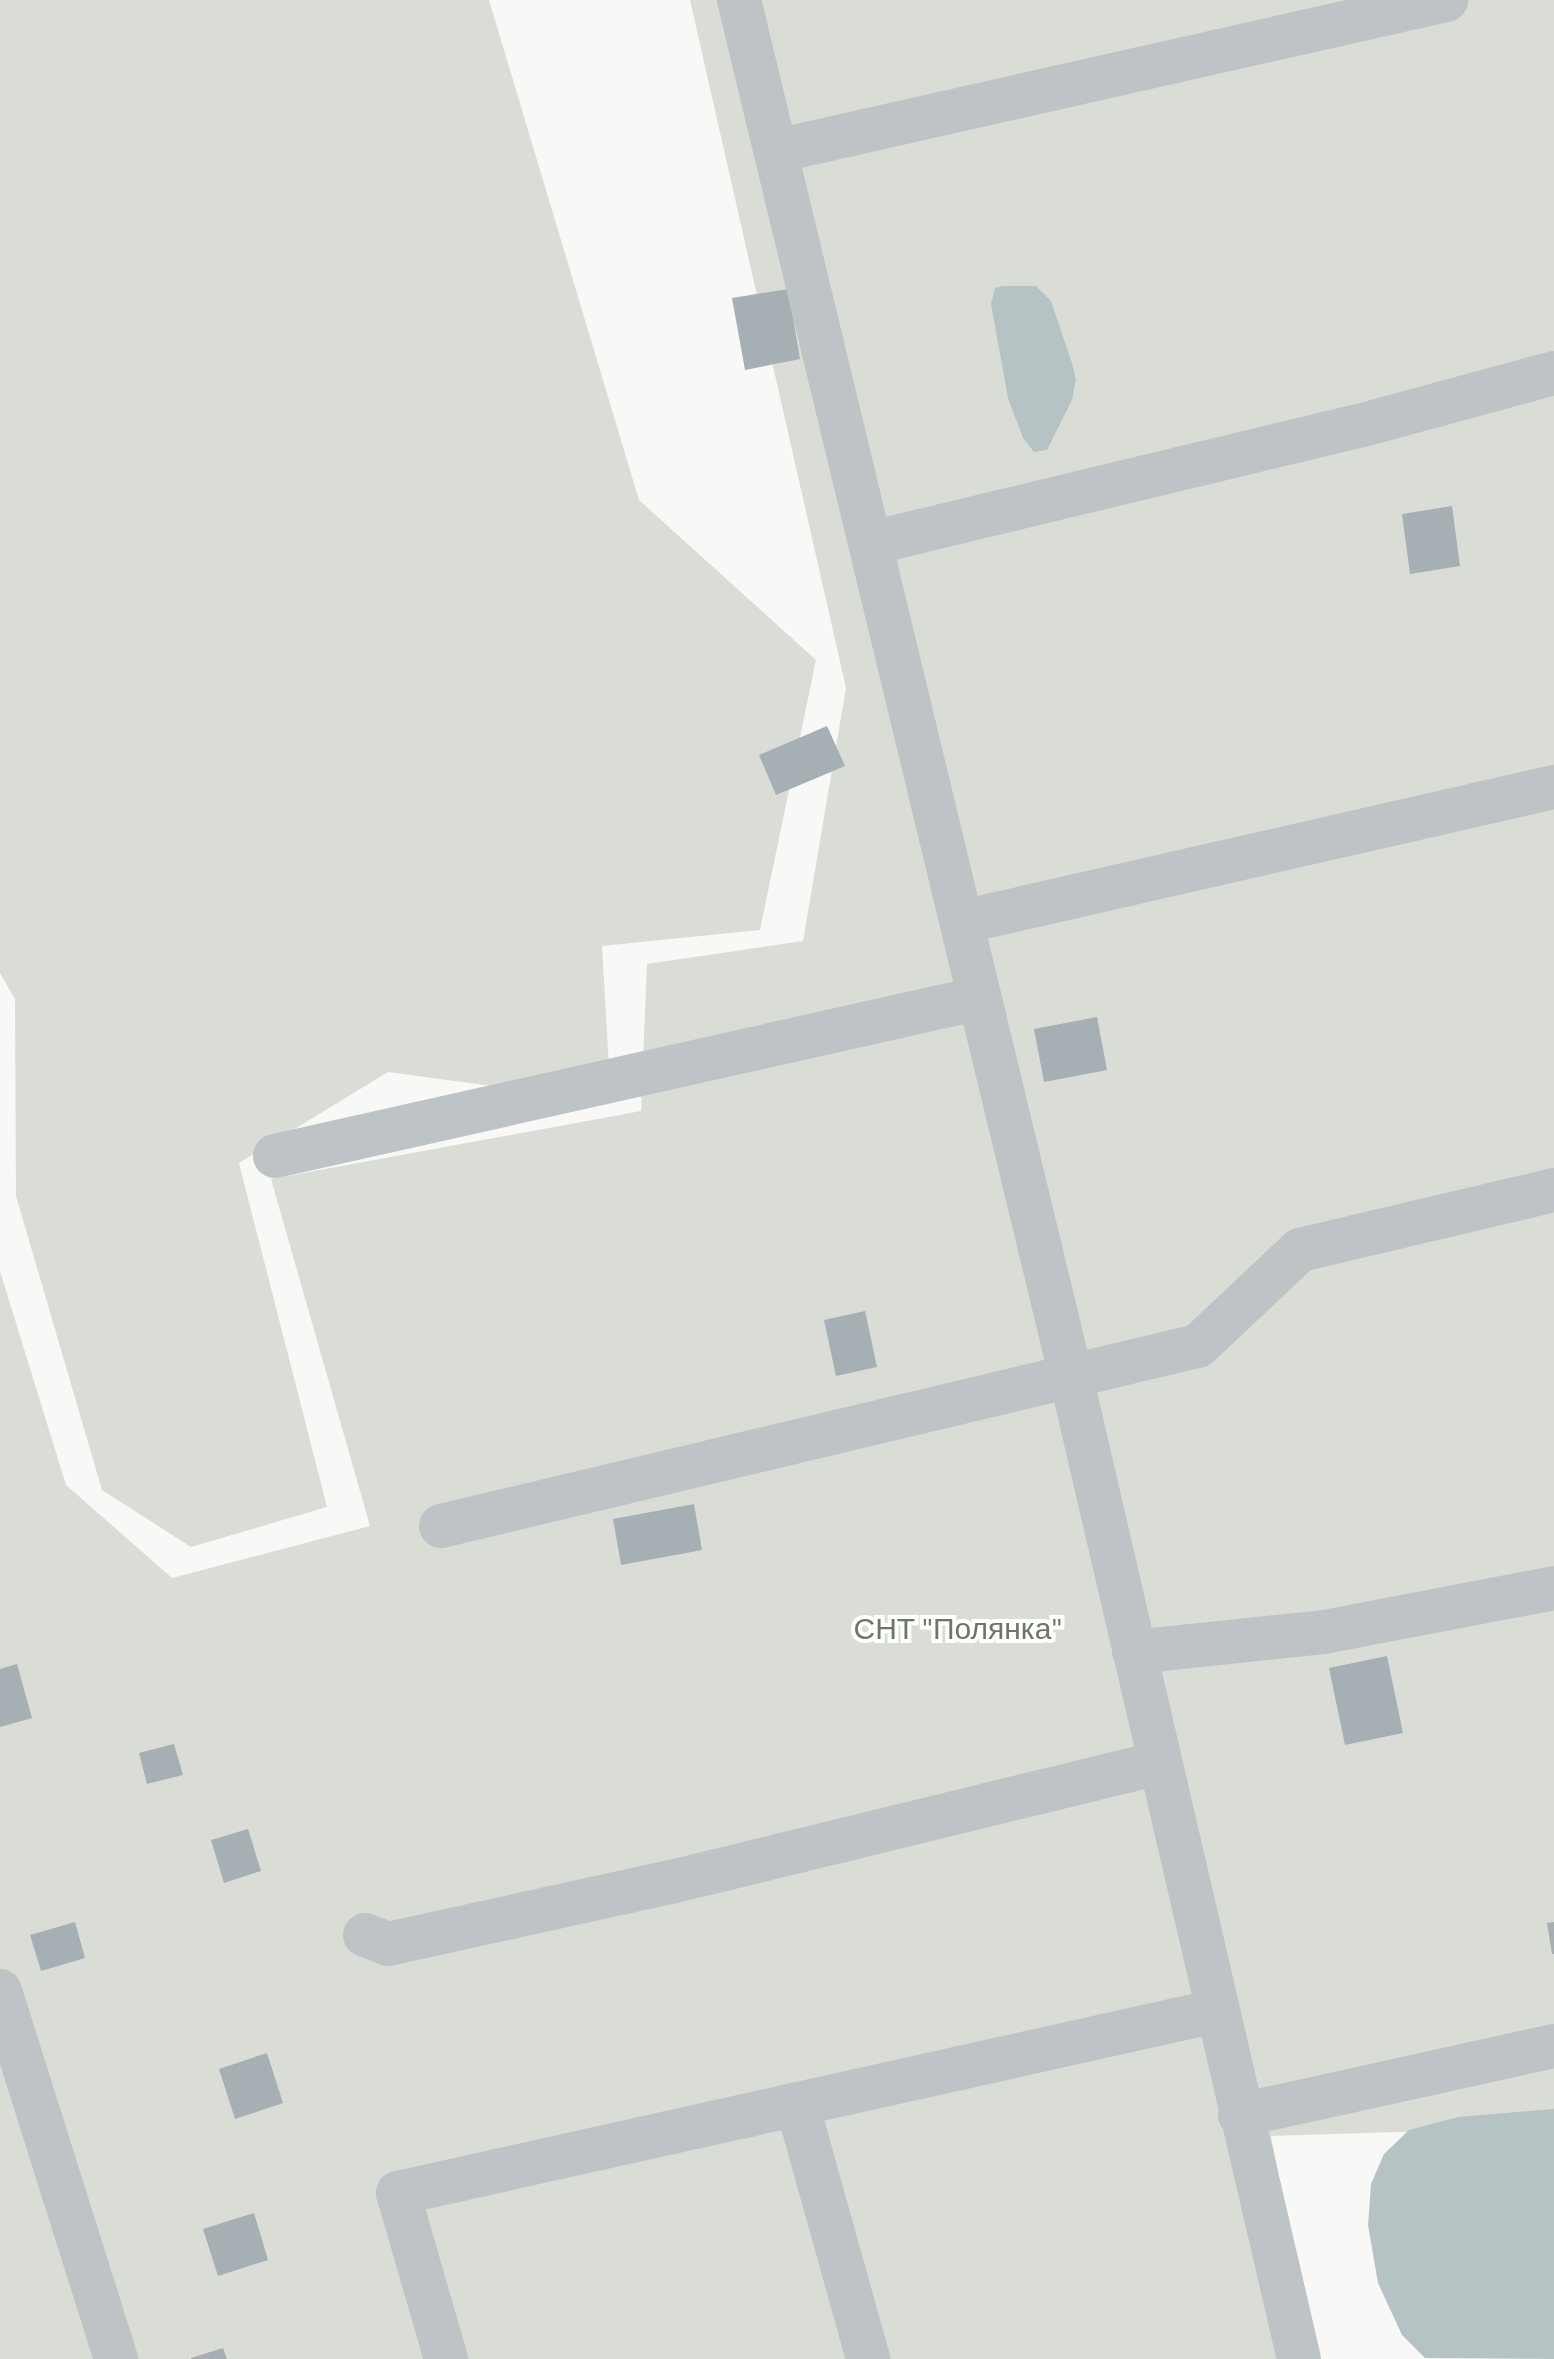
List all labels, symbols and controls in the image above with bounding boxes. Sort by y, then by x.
park label: СНТ "Полянка" [853,1610,1063,1646]

